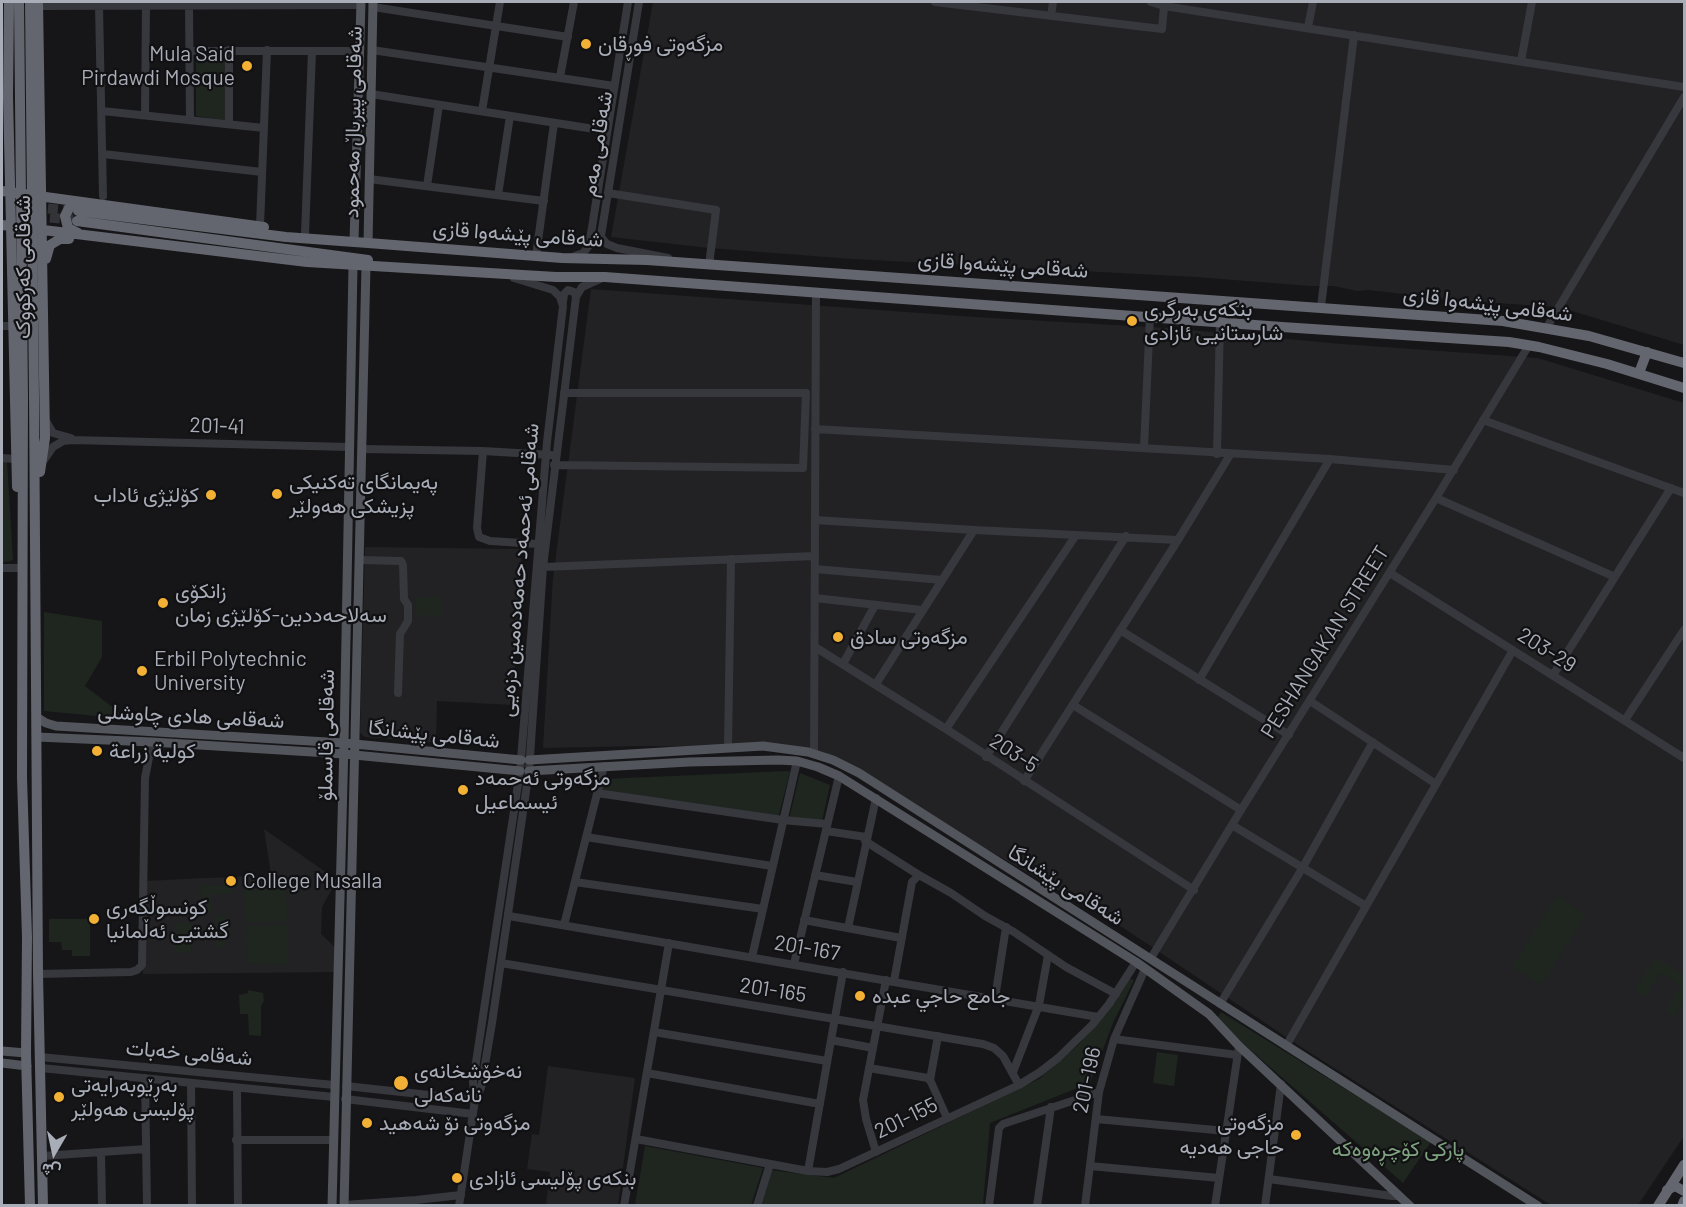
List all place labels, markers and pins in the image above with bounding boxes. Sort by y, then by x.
place label: مزگەوتی فوڕقان [598,31,723,57]
marker: مزگەوتی فوڕقان [579,37,593,51]
place label: Mula Said Pirdawdi Mosque [81,41,235,91]
marker: Mula Said Pirdawdi Mosque [240,59,254,73]
place label: بنکەی بەرگری شارستانیی ئازادی [1144,296,1283,346]
marker: بنکەی بەرگری شارستانیی ئازادی [1125,314,1139,328]
place label: پەیمانگای تەکنیکی پزیشکی هەولێر [289,469,438,519]
place label: کۆلێژی ئاداب [94,482,199,508]
marker: پەیمانگای تەکنیکی پزیشکی هەولێر [270,487,284,501]
marker: کۆلێژی ئاداب [204,488,218,502]
place label: زانکۆی سەلاحەددین-کۆلێژی زمان [175,578,387,628]
marker: زانکۆی سەلاحەددین-کۆلێژی زمان [156,596,170,610]
place label: مزگەوتی سادق [850,624,968,650]
marker: مزگەوتی سادق [831,630,845,644]
place label: Erbil Polytechnic University [154,646,307,696]
marker: Erbil Polytechnic University [135,664,149,678]
place label: كولية زراعة [109,738,196,764]
marker: كولية زراعة [90,744,104,758]
place label: مزگەوتی ئەحمەد ئیسماعیل [475,765,611,815]
marker: مزگەوتی ئەحمەد ئیسماعیل [456,783,470,797]
place label: College Musalla [243,868,382,894]
marker: College Musalla [224,874,238,888]
place label: کونسوڵگەری گشتیی ئەڵمانیا [106,894,229,944]
marker: کونسوڵگەری گشتیی ئەڵمانیا [87,912,101,926]
place label: جامع حاجي عبده [872,983,1010,1009]
marker: جامع حاجي عبده [853,989,867,1003]
place label: نەخۆشخانەی نانەکەلی [414,1058,522,1108]
place label: بەڕێوبەرایەتی پۆلیسی هەولێر [71,1072,195,1122]
marker: نەخۆشخانەی نانەکەلی [392,1074,410,1092]
marker: بەڕێوبەرایەتی پۆلیسی هەولێر [52,1090,66,1104]
place label: مزگەوتی نۆ شەهید [379,1110,531,1136]
place label: مزگەوتی حاجی هەدیە [1180,1110,1284,1160]
marker: مزگەوتی نۆ شەهید [360,1116,374,1130]
marker: مزگەوتی حاجی هەدیە [1289,1128,1303,1142]
place label: بنکەی پۆلیسی ئازادی [469,1165,637,1191]
marker: بنکەی پۆلیسی ئازادی [450,1171,464,1185]

